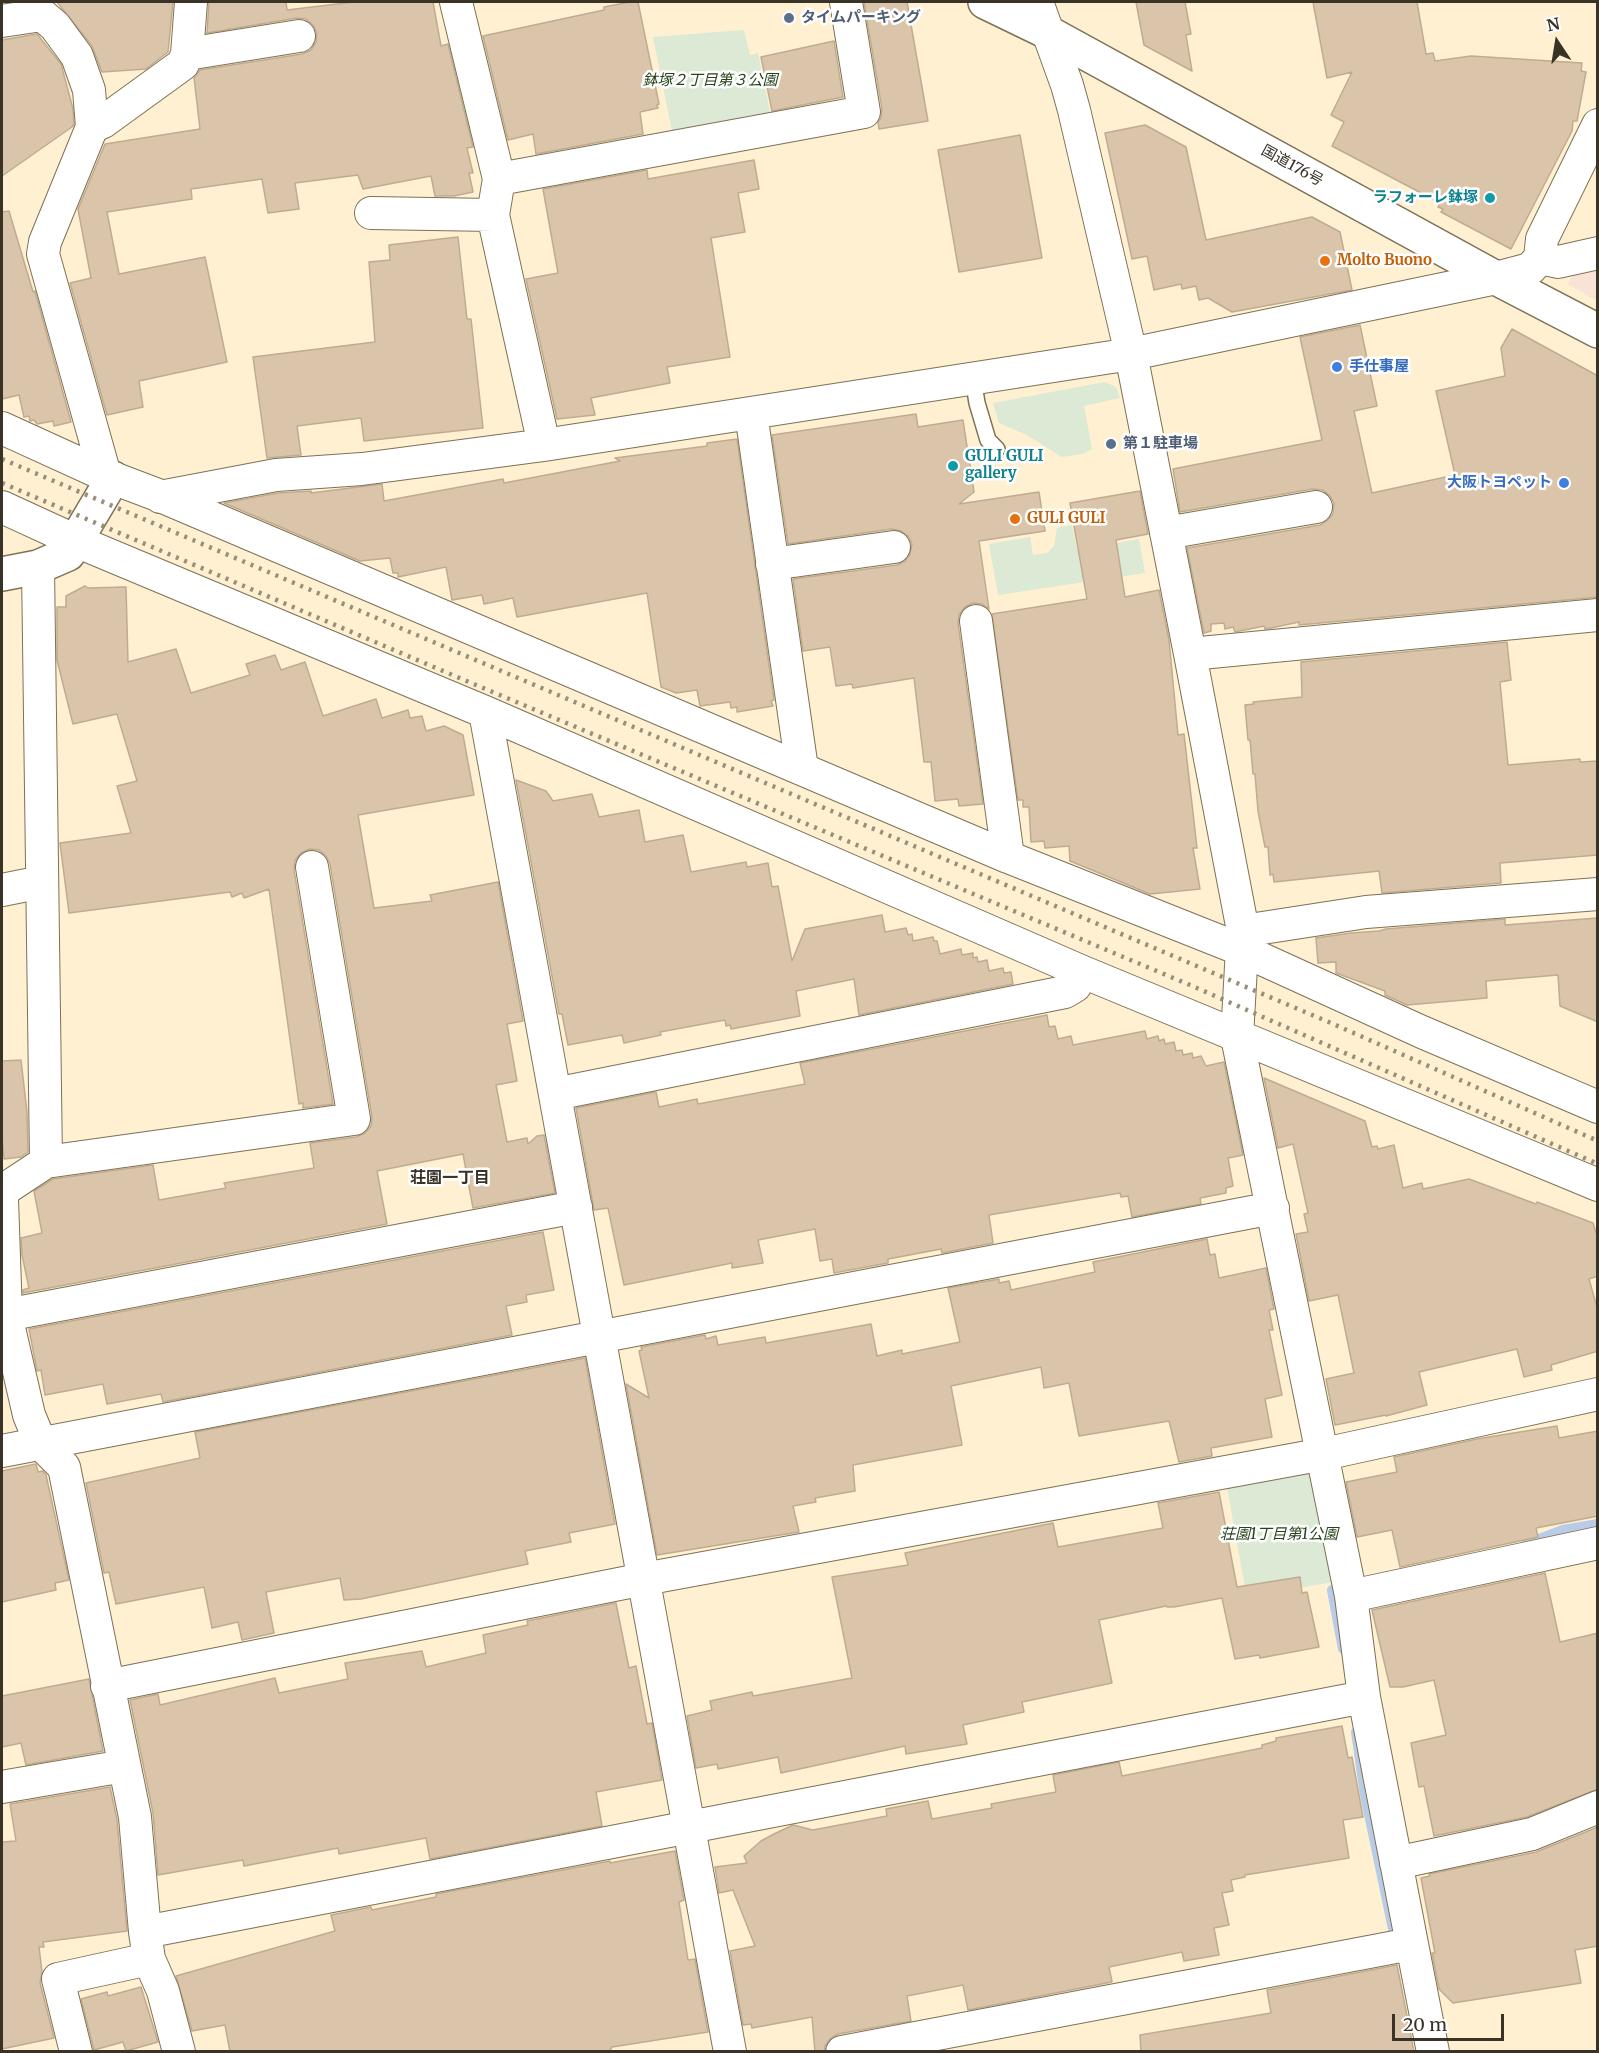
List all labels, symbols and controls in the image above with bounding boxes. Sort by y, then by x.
place label: タイムパーキング [801,9,921,27]
marker: タイムパーキング [782,11,796,25]
north arrow [1527,12,1587,72]
text: N [1545,13,1562,35]
park label: 鉢塚２丁目第３公園 [643,72,777,90]
street label: 国道176号 [1258,142,1326,190]
place label: ラフォーレ鉢塚 [1373,189,1478,207]
marker: ラフォーレ鉢塚 [1483,191,1497,205]
place label: Molto Buono [1337,252,1432,270]
marker: Molto Buono [1318,254,1332,268]
place label: 手仕事屋 [1349,358,1409,376]
marker: 手仕事屋 [1330,360,1344,374]
place label: 第１駐車場 [1123,435,1198,453]
marker: 第１駐車場 [1104,437,1118,451]
place label: GULI GULI gallery [965,448,1044,483]
marker: GULI GULI gallery [946,459,960,473]
place label: 大阪トヨペット [1447,474,1552,492]
marker: 大阪トヨペット [1557,476,1571,490]
place label: GULI GULI [1027,510,1106,528]
marker: GULI GULI [1008,512,1022,526]
district label: 荘園一丁目 [410,1168,490,1188]
park label: 荘園1丁目第1公園 [1220,1526,1338,1544]
scale bar [1395,2002,1508,2040]
text: 20 m [1403,2013,1447,2036]

